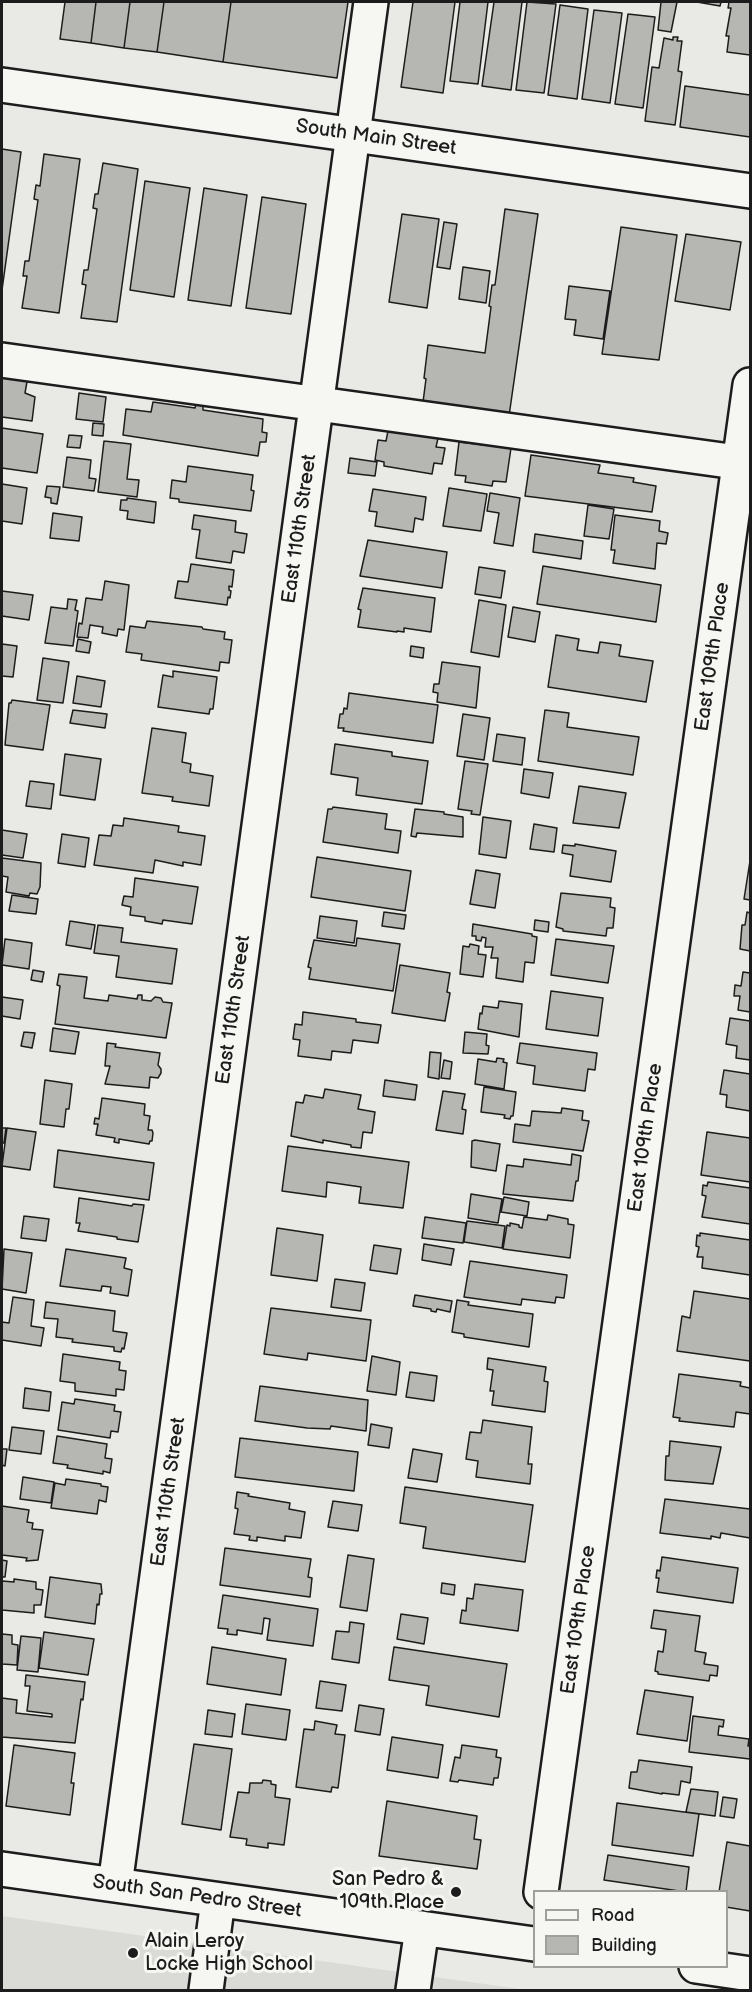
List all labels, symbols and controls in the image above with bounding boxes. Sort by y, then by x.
street label: South Main Street [294,115,458,161]
street label: East 110th Street [278,453,322,605]
street label: East 109th Place [691,581,735,733]
street label: East 110th Street [212,934,256,1086]
street label: East 109th Place [624,1062,668,1214]
street label: East 110th Street [147,1416,191,1568]
street label: East 109th Place [557,1544,601,1696]
place label: San Pedro & 109th Place [332,1868,444,1915]
street label: South San Pedro Street [91,1870,303,1924]
marker: San Pedro & 109th Place [449,1885,463,1899]
legend [533,1890,728,1968]
text: Road [591,1905,635,1926]
place label: Alain Leroy Locke High School [145,1930,313,1977]
text: Building [591,1935,657,1956]
marker: Alain Leroy Locke High School [126,1946,140,1960]

